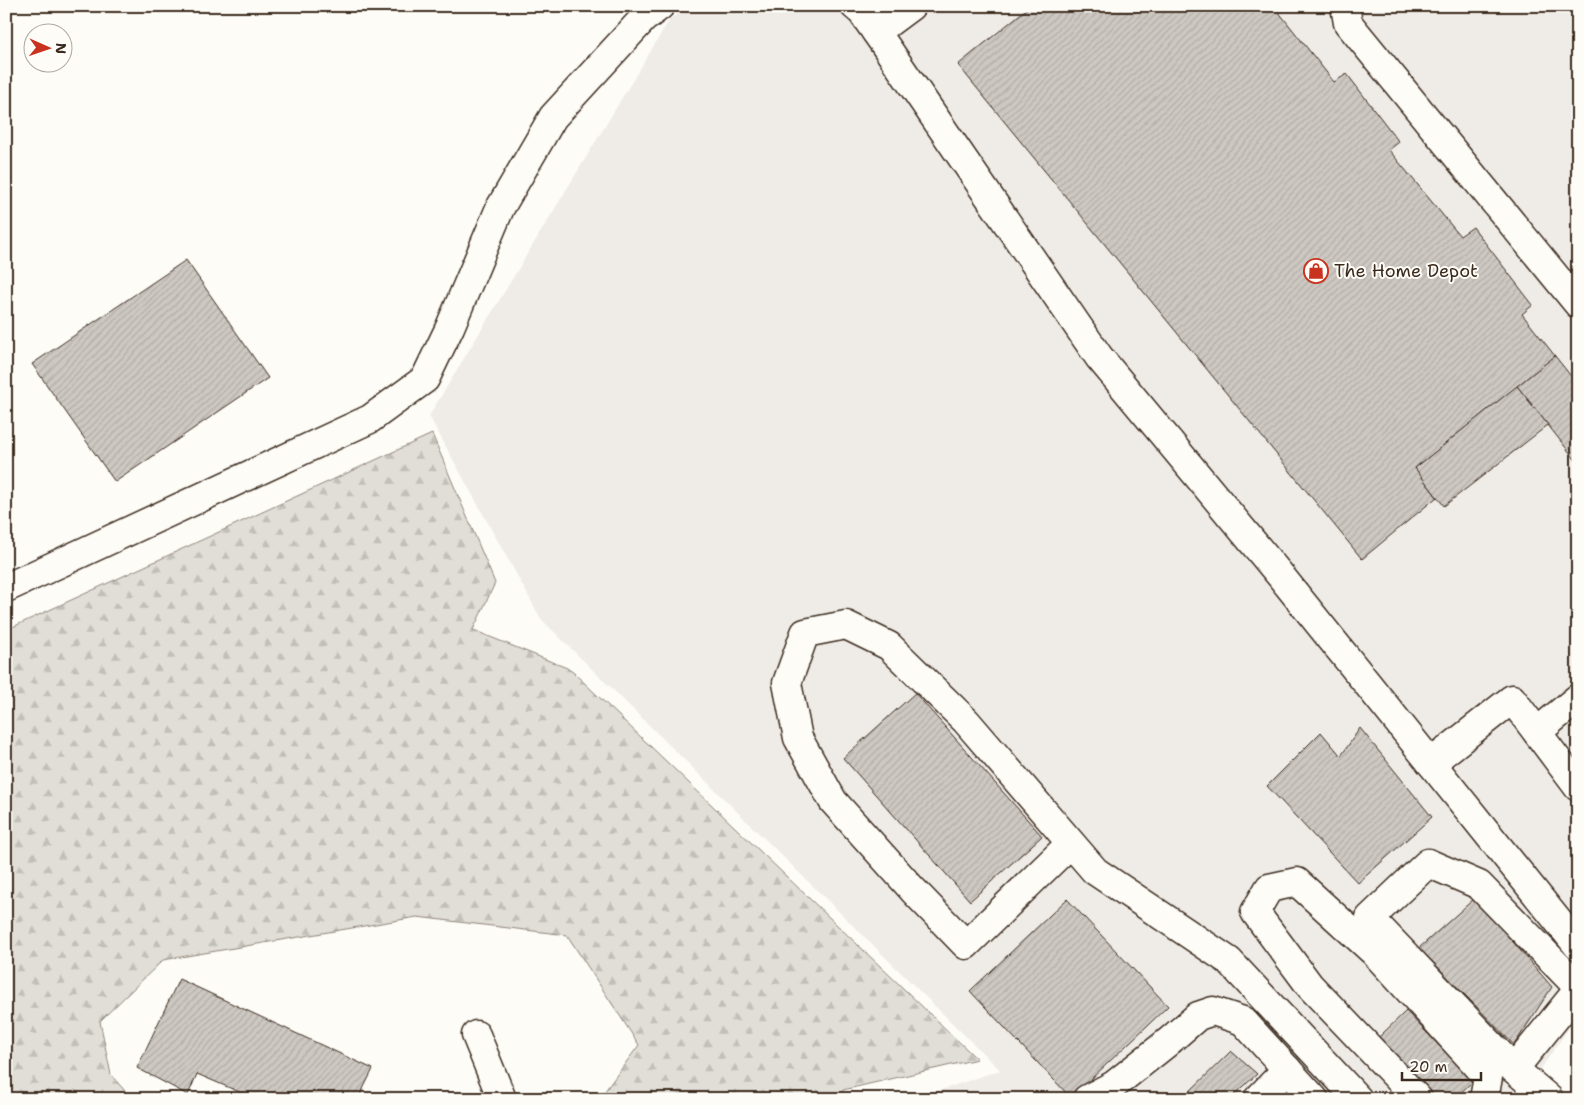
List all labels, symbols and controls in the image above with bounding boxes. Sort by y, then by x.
north arrow [22,22,72,72]
text: N [52,43,70,54]
shop icon: The Home Depot [1303,258,1329,284]
place label: The Home Depot [1334,259,1478,283]
scale bar [1402,1050,1480,1082]
text: 20 m [1409,1057,1448,1077]

